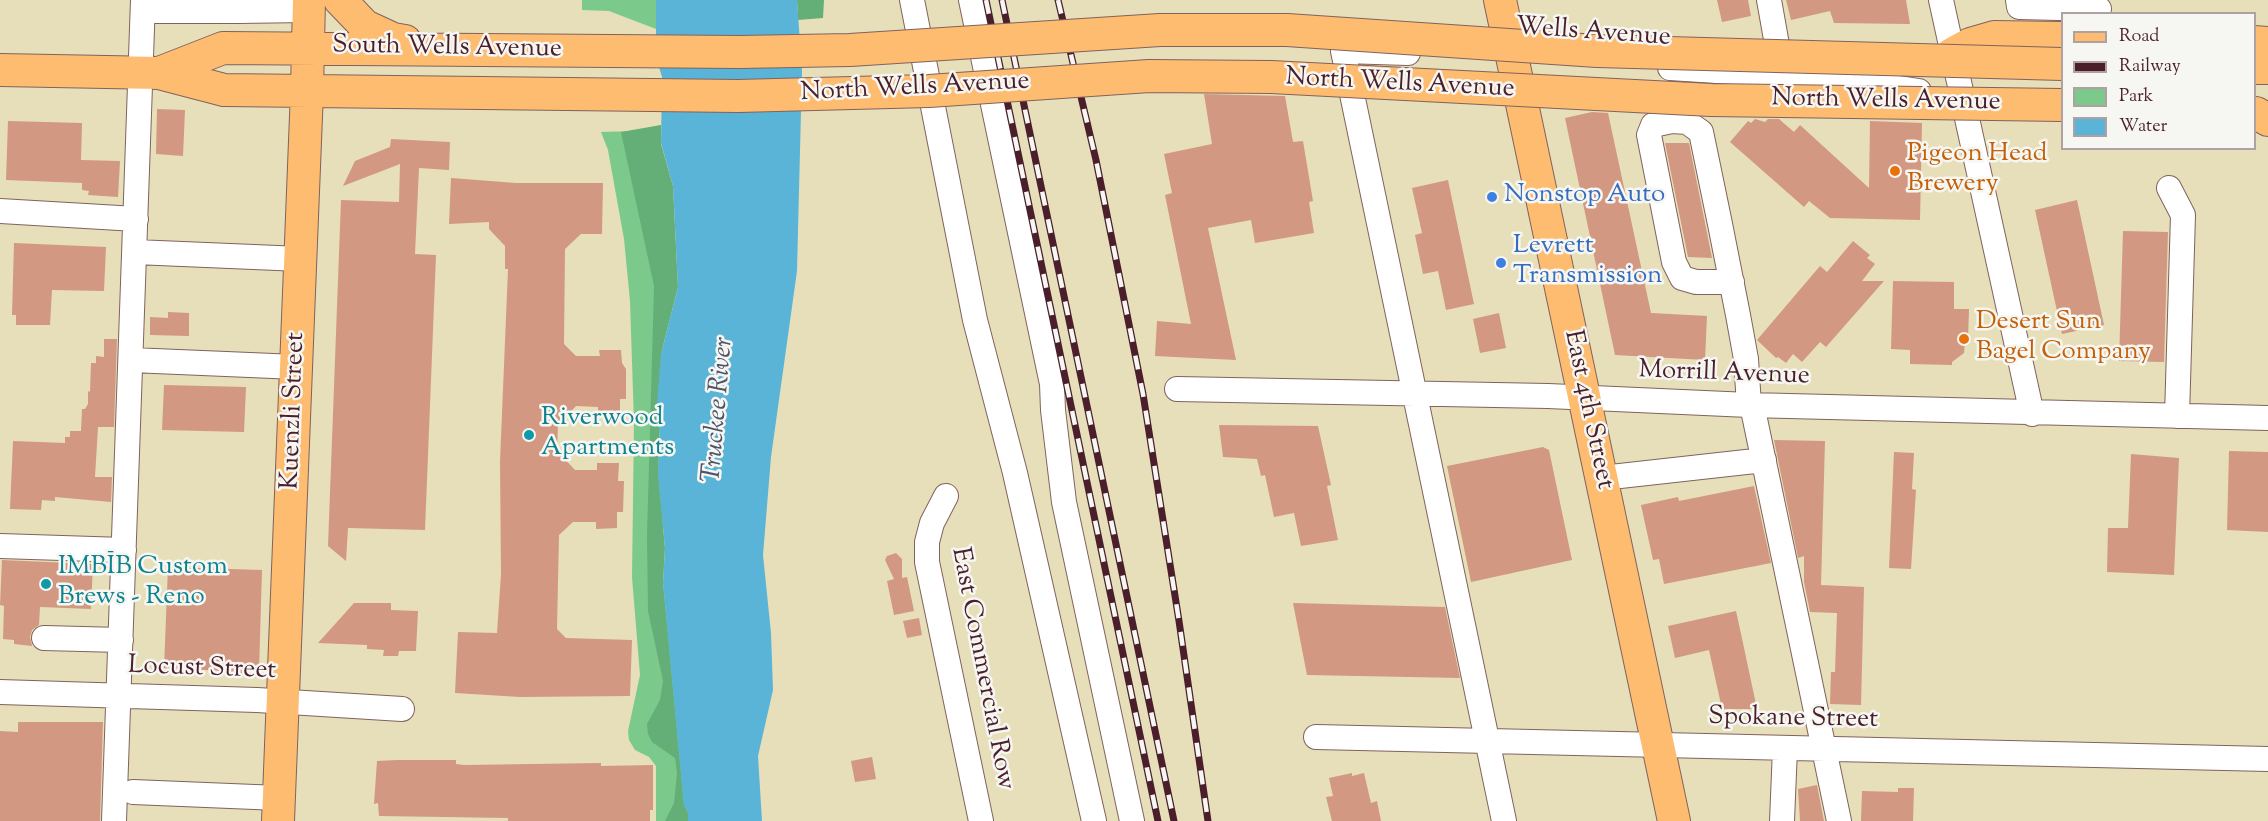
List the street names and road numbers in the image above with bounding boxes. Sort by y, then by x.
street label: Wells Avenue [1514,13,1672,55]
street label: South Wells Avenue [332,31,562,67]
street label: North Wells Avenue [1285,63,1515,107]
street label: North Wells Avenue [800,67,1030,111]
street label: North Wells Avenue [1771,84,2001,120]
street label: East 4th Street [1555,328,1619,492]
street label: Kuenzli Street [277,332,313,490]
street label: Morrill Avenue [1638,356,1810,394]
street label: East Commercial Row [942,545,1020,793]
street label: Locust Street [127,652,277,688]
street label: Spokane Street [1708,703,1878,737]

